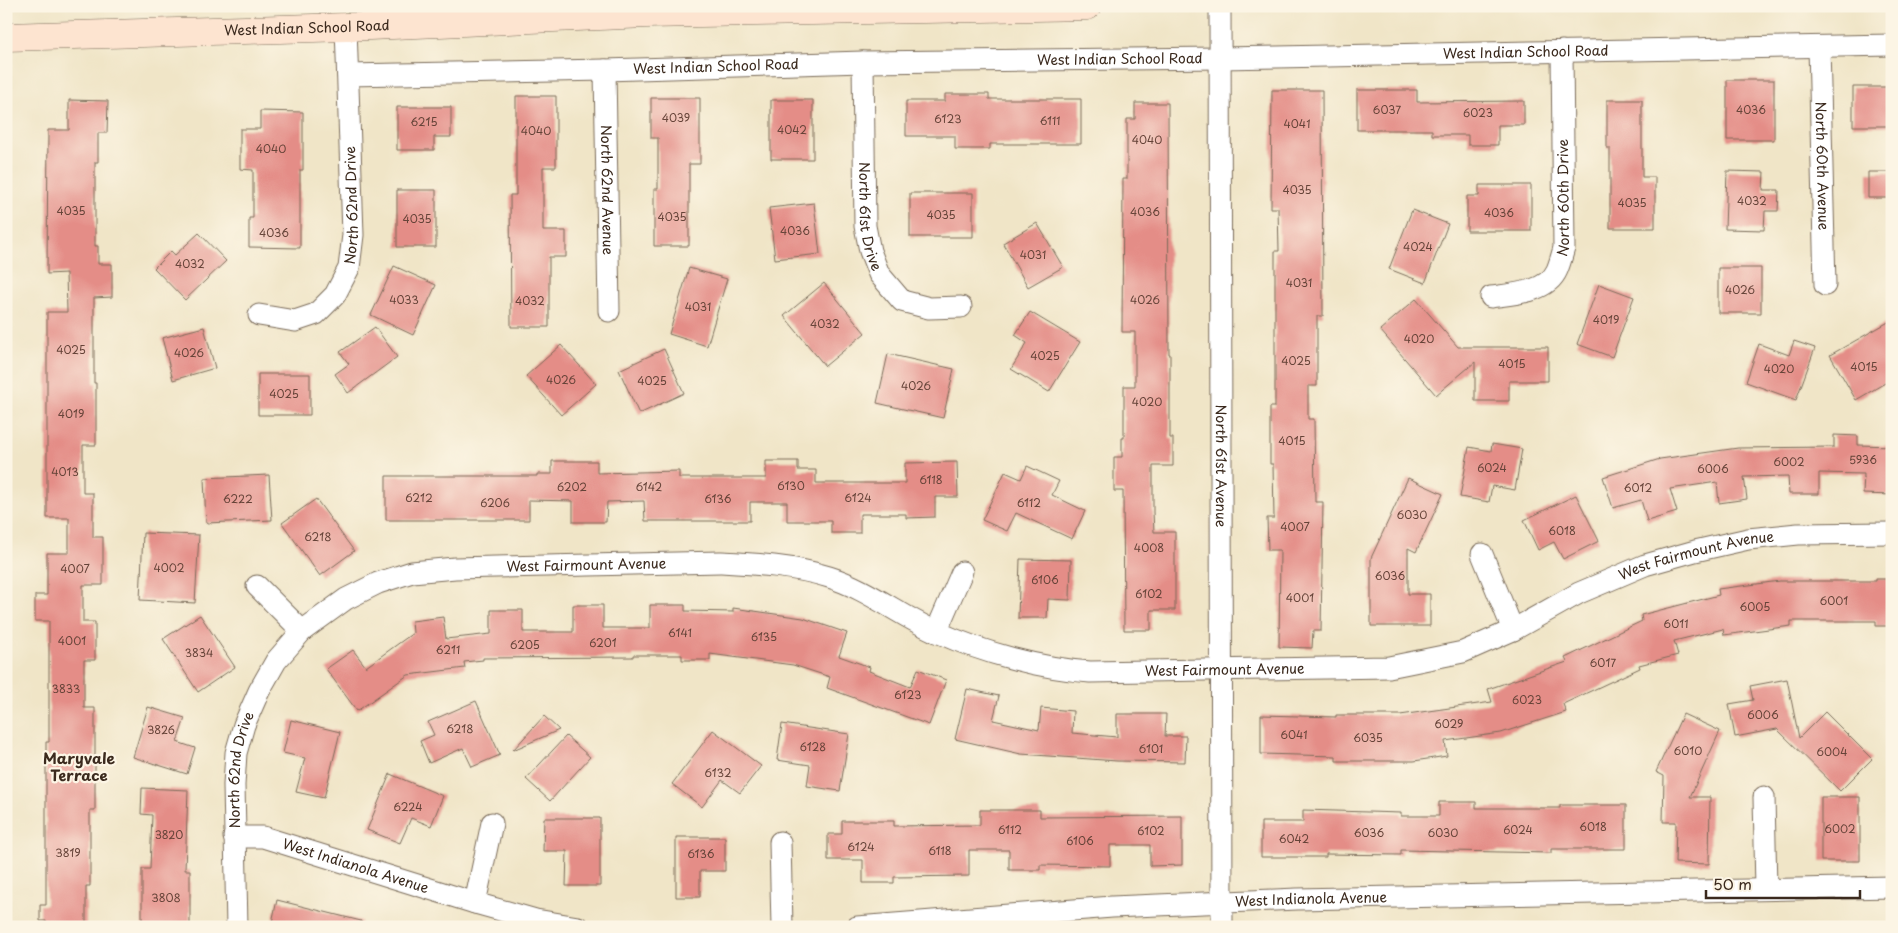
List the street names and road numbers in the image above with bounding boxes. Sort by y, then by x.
street label: West Indian School Road [224,14,390,41]
street label: West Indian School Road [1443,39,1609,64]
street label: West Indian School Road [1037,47,1203,70]
street label: West Indian School Road [633,53,799,79]
street label: North 60th Avenue [1810,101,1835,231]
street label: North 62nd Avenue [596,125,619,256]
street label: North 60th Drive [1551,138,1574,259]
street label: North 62nd Drive [339,145,363,265]
street label: North 61st Drive [854,162,888,274]
street label: North 61st Avenue [1211,405,1232,528]
street label: West Fairmount Avenue [1615,525,1775,585]
street label: West Fairmount Avenue [506,552,667,577]
street label: West Fairmount Avenue [1144,657,1305,681]
street label: North 62nd Drive [223,707,259,829]
street label: West Indianola Avenue [280,833,432,898]
street label: West Indianola Avenue [1235,886,1388,912]

